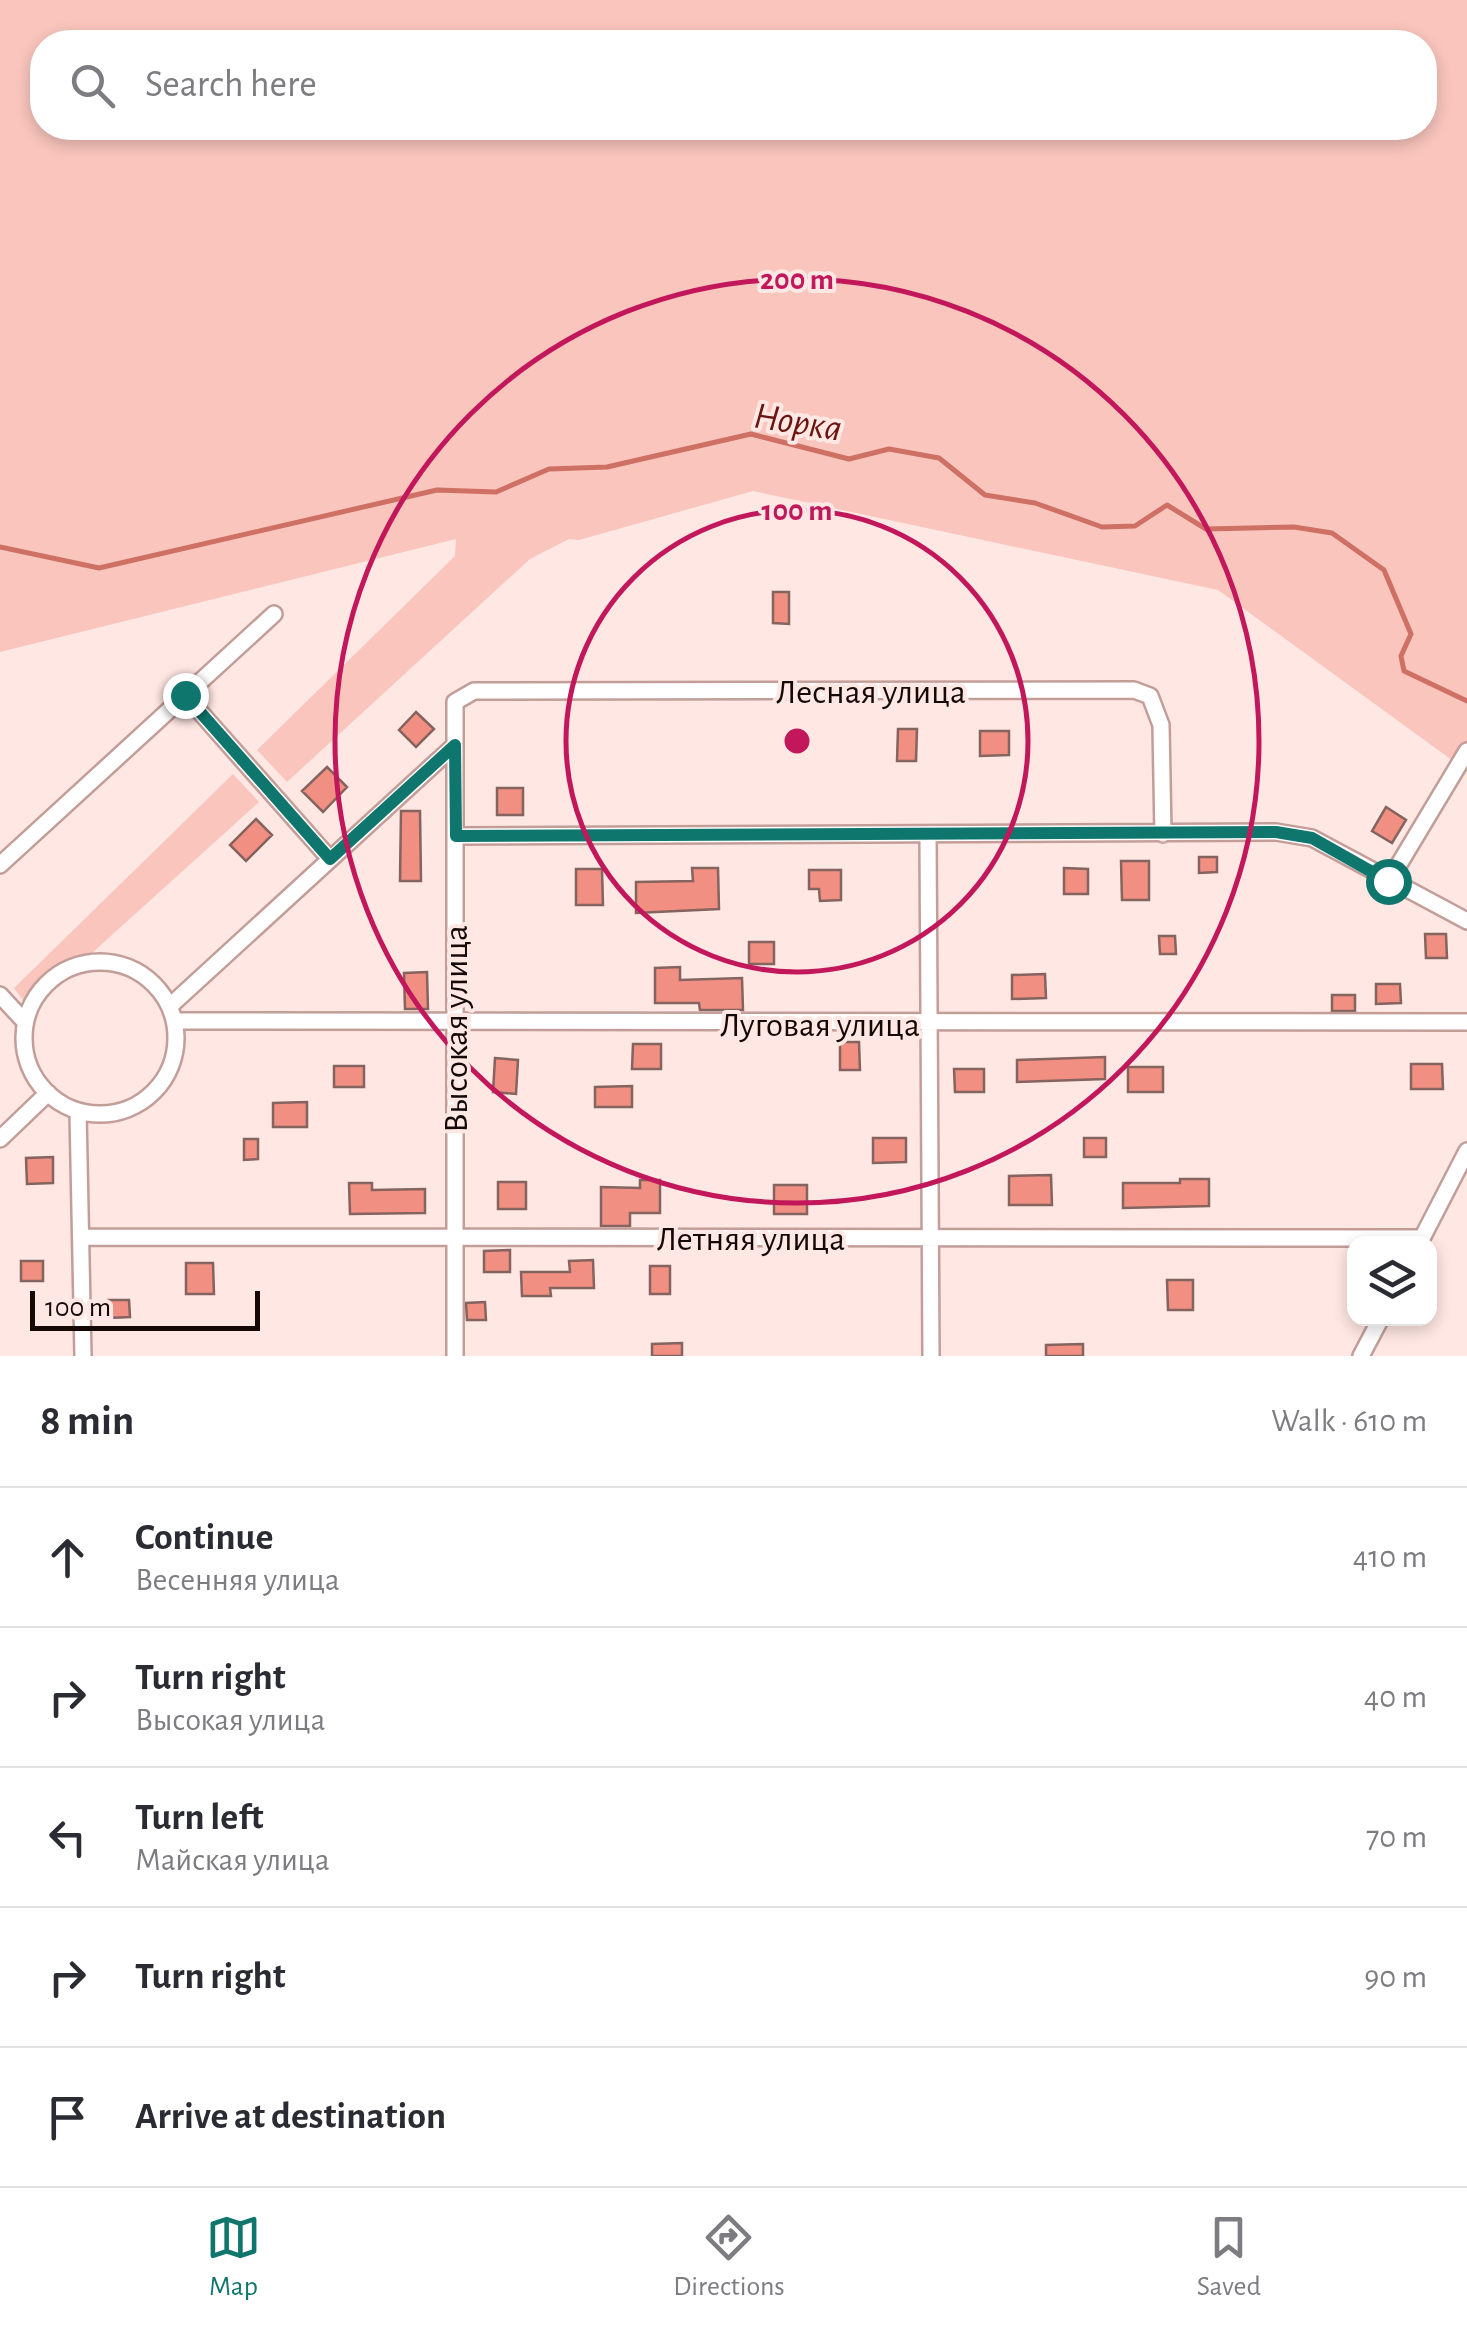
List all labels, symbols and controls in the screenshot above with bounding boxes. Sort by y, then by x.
search box [30,30,1437,140]
icon: search [65,58,120,113]
text: Search here [145,66,317,104]
text: 200 m [760,265,834,295]
water label: Норка [751,397,844,449]
text: 100 m [762,496,832,526]
route end [163,673,209,719]
street label: Лесная улица [776,675,966,710]
centre of rings [779,723,815,759]
route start [1366,859,1412,905]
street label: Высокая улица [439,925,474,1133]
street label: Луговая улица [720,1008,920,1043]
street label: Летняя улица [657,1222,845,1257]
map controls [1347,1236,1437,1326]
button: layers [1347,1236,1437,1326]
scale bar [30,1286,260,1330]
text: 100 m [45,1294,111,1322]
text: 8 min [40,1400,134,1442]
text: Walk · 610 m [1271,1405,1427,1437]
text: Continue [135,1519,273,1557]
icon: ahead [40,1530,95,1585]
text: 410 m [1353,1541,1427,1573]
text: Весенняя улица [135,1564,340,1596]
text: Turn right [135,1659,285,1697]
icon: right [40,1670,95,1725]
text: 40 m [1364,1681,1427,1713]
text: Высокая улица [135,1704,325,1736]
text: Turn left [135,1799,263,1837]
icon: left [40,1810,95,1865]
text: 70 m [1366,1821,1427,1853]
text: Майская улица [135,1844,330,1876]
icon: right [40,1950,95,2005]
text: Turn right [135,1958,285,1996]
text: 90 m [1364,1961,1427,1993]
icon: arrive [40,2090,95,2145]
text: Arrive at destination [135,2098,446,2136]
tab: Map [206,2210,261,2304]
tab: Directions [673,2210,785,2304]
tab: Saved [1197,2210,1261,2304]

